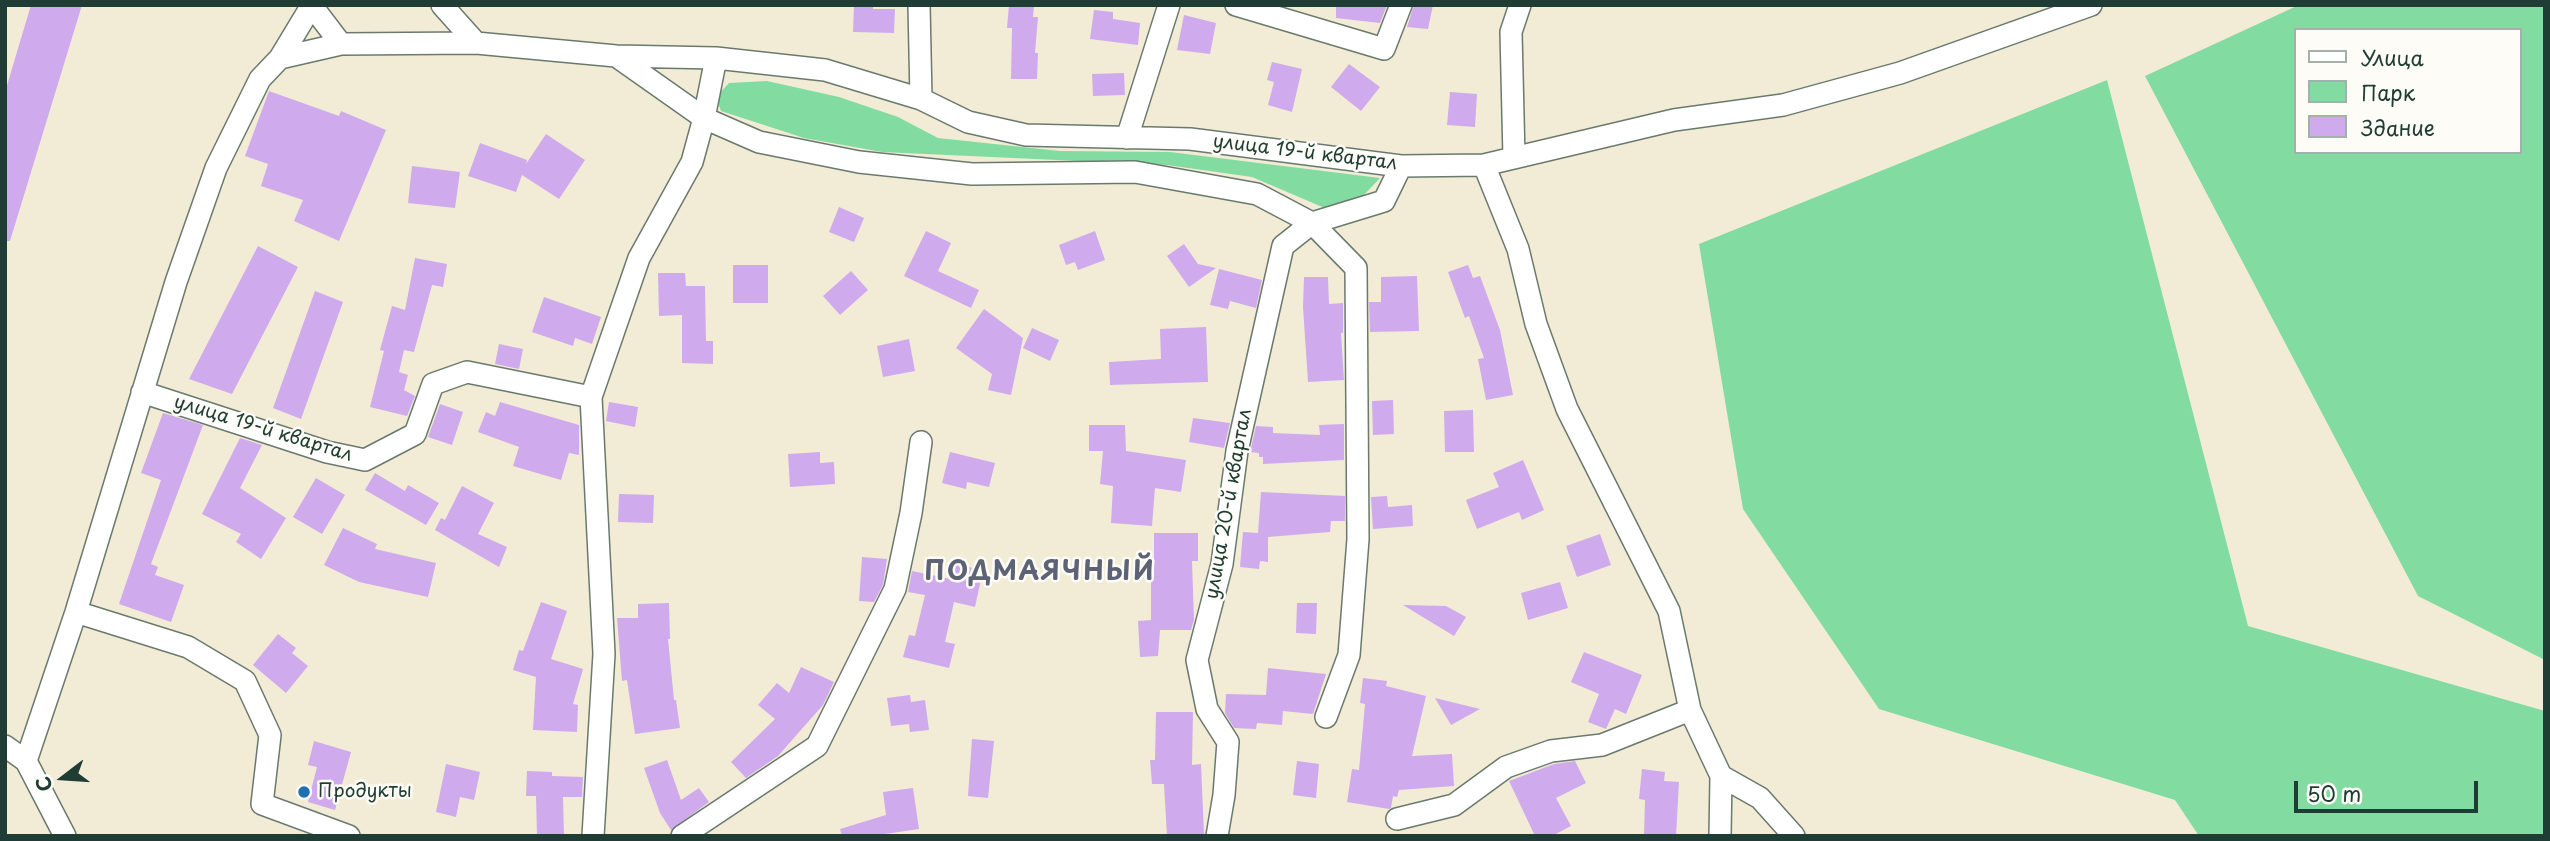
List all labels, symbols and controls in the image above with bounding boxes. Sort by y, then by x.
legend [2294,28,2522,154]
text: Улица [2361,41,2424,73]
text: Парк [2361,76,2415,108]
text: Здание [2361,111,2435,143]
street label: улица 19-й квартал [1212,130,1398,176]
street label: улица 19-й квартал [171,391,355,467]
street label: улица 20-й квартал [1201,407,1257,601]
district label: ПОДМАЯЧНЫЙ [927,557,1153,589]
north arrow [28,743,98,813]
scale bar [2298,768,2482,812]
text: С [27,773,58,795]
text: 50 m [2307,777,2361,809]
place label: Продукты [318,781,412,803]
marker: Продукты [296,784,312,800]

